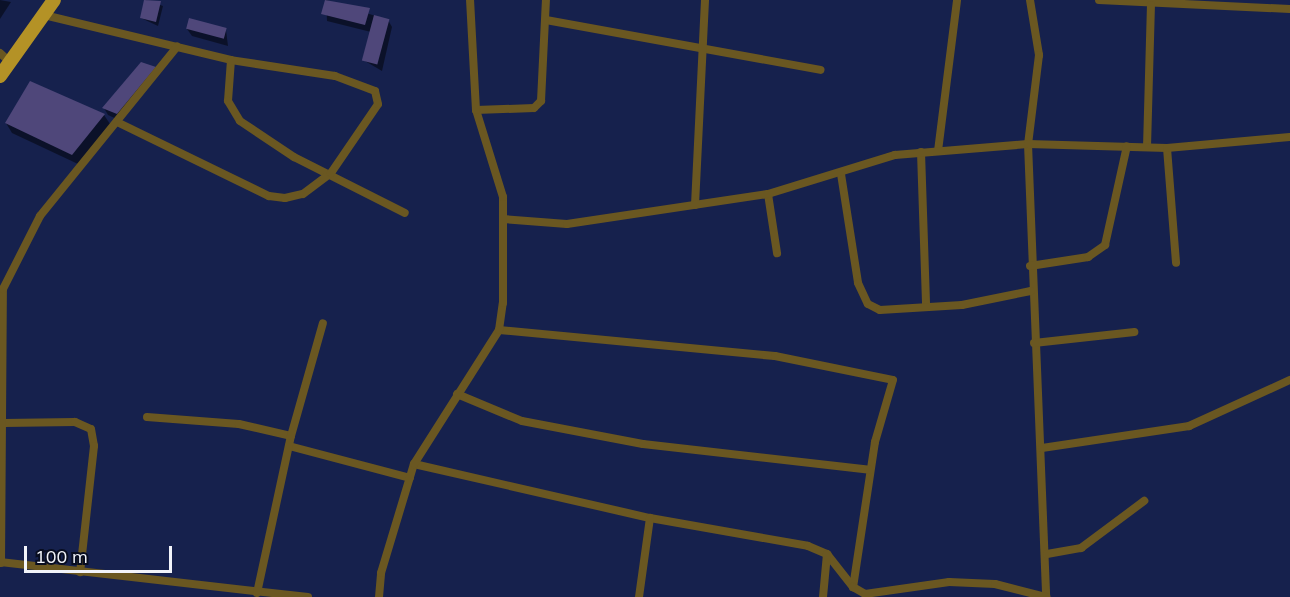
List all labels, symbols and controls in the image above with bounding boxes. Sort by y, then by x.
scale bar [27,534,176,572]
text: 100 m [35,545,88,568]

